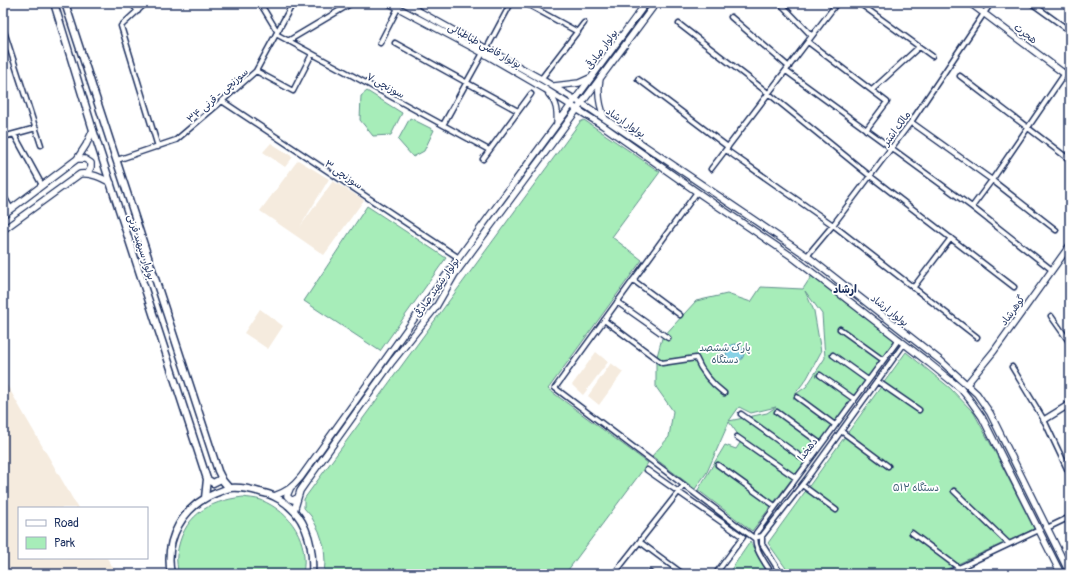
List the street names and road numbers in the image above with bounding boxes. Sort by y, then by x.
street label: بولوار قاضی طباطبائی [445,21,523,72]
street label: هجرت [1011,21,1039,46]
street label: بولوار صادقی [582,26,621,73]
street label: سوزنچی - قرنی ۳۴ [185,66,252,126]
street label: سوزنچی ۷ [364,71,407,102]
street label: بولوار ارشاد [603,105,647,141]
street label: مالک اشتر [880,109,913,149]
street label: سوزنچی ۳ [322,158,365,193]
street label: بولوار سپهبد قرنی [124,213,157,282]
street label: بولوار شهید صادقی [411,255,463,321]
street label: بولوار ارشاد [867,292,911,330]
street label: گوهرشاد [998,293,1028,328]
street label: دهخدا [795,436,820,463]

